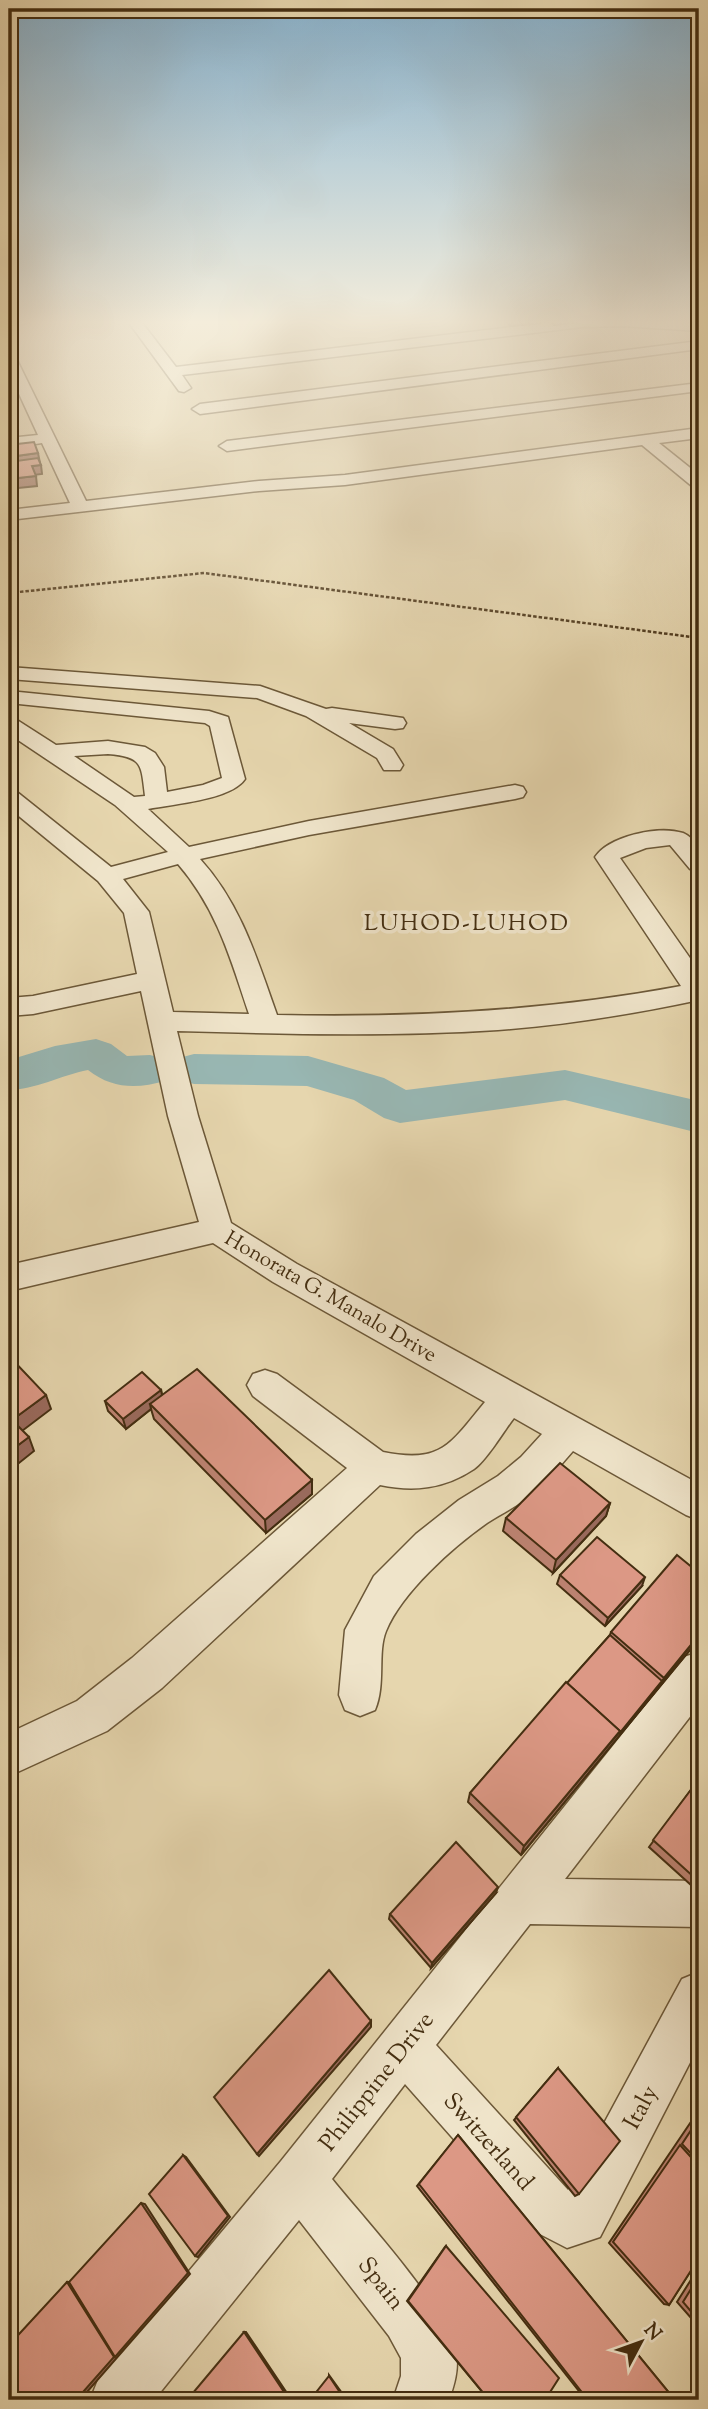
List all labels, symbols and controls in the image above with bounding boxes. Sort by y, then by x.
district label: LUHOD-LUHOD [364,908,570,941]
street label: Honorata G. Manalo Drive [218,1225,442,1371]
street label: Philippine Drive [312,2005,443,2159]
street label: Italy [616,2080,667,2136]
street label: Switzerland [434,2086,541,2199]
street label: Spain [349,2250,412,2318]
north arrow [606,2308,676,2378]
text: N [637,2318,667,2347]

